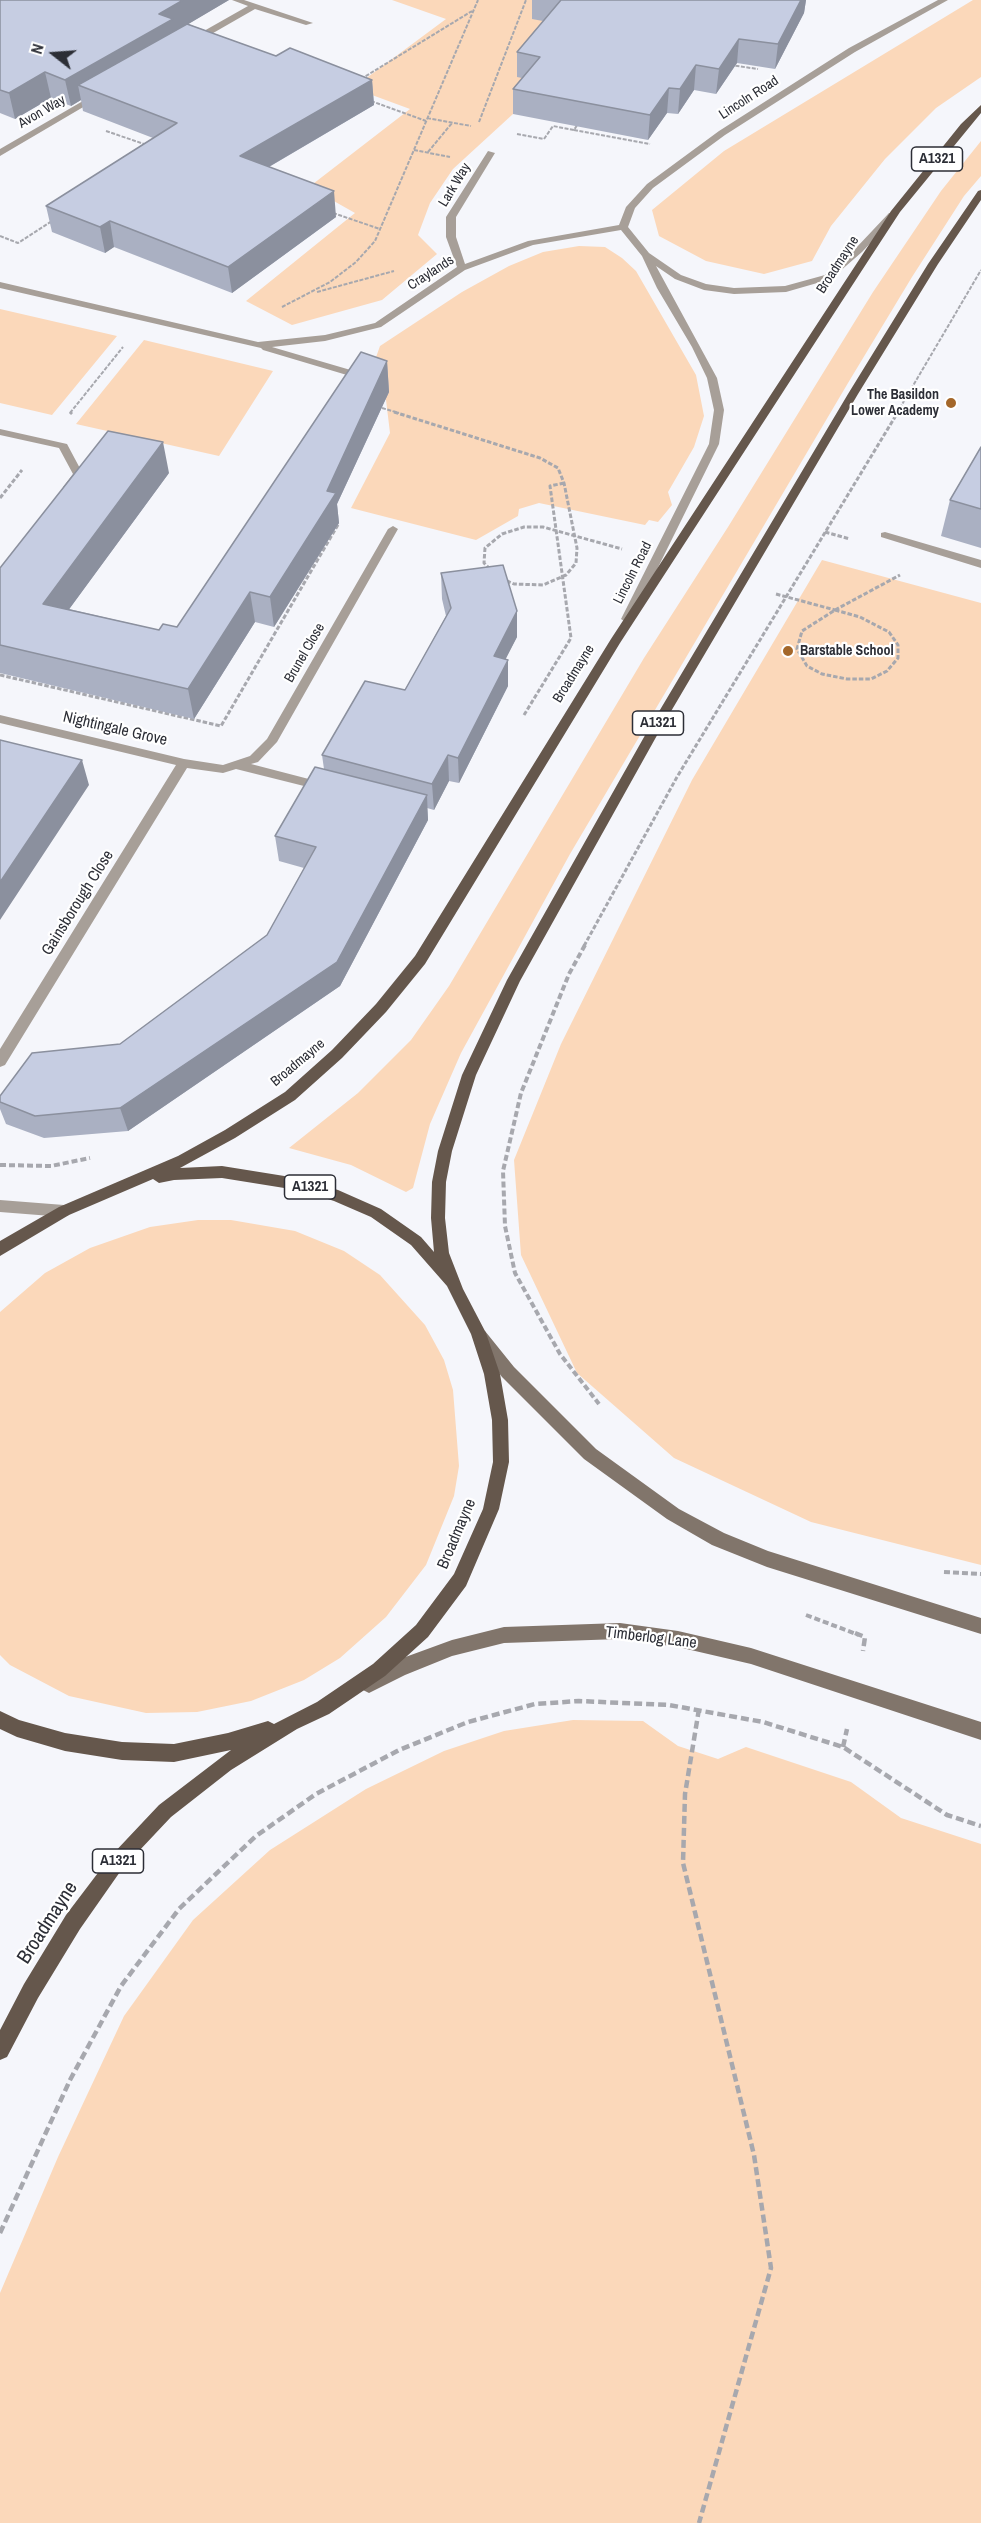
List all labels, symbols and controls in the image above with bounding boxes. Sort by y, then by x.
north arrow [24,24,84,84]
text: N [25,41,49,56]
street label: Lincoln Road [716,73,782,123]
street label: Avon Way [15,92,69,132]
road number: A1321 [912,147,962,171]
street label: Lark Way [435,160,475,210]
street label: Broadmayne [813,233,863,297]
street label: Craylands [405,252,457,294]
place label: The Basildon Lower Academy [851,387,939,419]
marker: The Basildon Lower Academy [944,396,958,410]
street label: Lincoln Road [610,539,656,607]
street label: Brunel Close [281,620,329,686]
street label: Broadmayne [550,642,598,706]
place label: Barstable School [800,643,894,659]
marker: Barstable School [781,644,795,658]
street label: Nightingale Grove [61,708,169,750]
road number: A1321 [632,711,684,735]
street label: Gainsborough Close [38,847,118,959]
street label: Broadmayne [268,1036,328,1090]
road number: A1321 [284,1175,336,1199]
street label: Broadmayne [434,1496,480,1572]
street label: Timberlog Lane [604,1623,698,1653]
road number: A1321 [92,1849,144,1873]
street label: Broadmayne [13,1877,83,1969]

